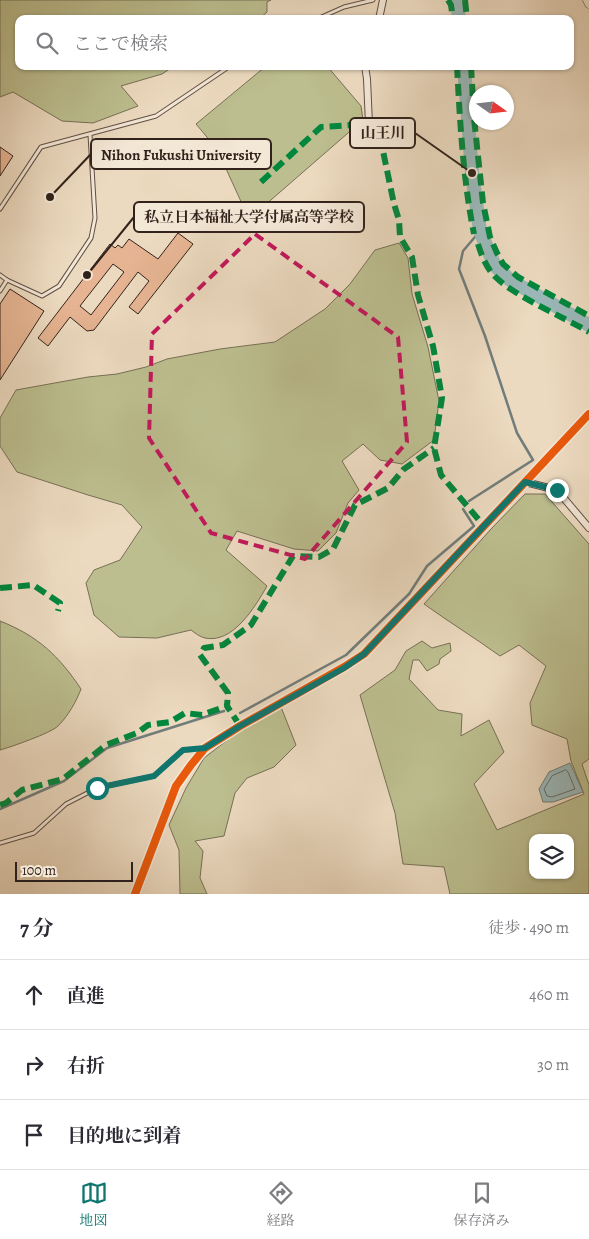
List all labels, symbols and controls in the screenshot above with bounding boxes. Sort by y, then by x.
search box [15,15,574,70]
icon: search [33,29,61,57]
text: ここで検索 [73,31,168,57]
north arrow [469,85,514,130]
callout: 山王川 [350,118,415,148]
text: 山王川 [360,123,406,143]
callout: Nihon Fukushi University [91,139,271,169]
text: Nihon Fukushi University [101,145,262,165]
callout: 私立日本福祉大学付属高等学校 [134,202,364,232]
text: 私立日本福祉大学付属高等学校 [144,207,354,227]
route end [546,479,569,502]
route start [86,777,109,800]
map controls [529,834,574,879]
button: layers [529,834,574,879]
scale bar [15,859,132,882]
text: 100 m [22,861,56,880]
text: 7 分 [20,914,54,942]
text: 徒歩 · 490 m [488,917,569,939]
icon: ahead [20,981,48,1009]
text: 直進 [67,983,105,1009]
text: 460 m [529,984,569,1006]
icon: right [20,1051,48,1079]
text: 右折 [67,1053,105,1079]
text: 30 m [537,1054,569,1076]
icon: arrive [20,1121,48,1149]
text: 目的地に到着 [67,1123,181,1149]
tab: 地図 [80,1179,108,1230]
tab: 経路 [267,1179,295,1230]
tab: 保存済み [454,1179,510,1230]

